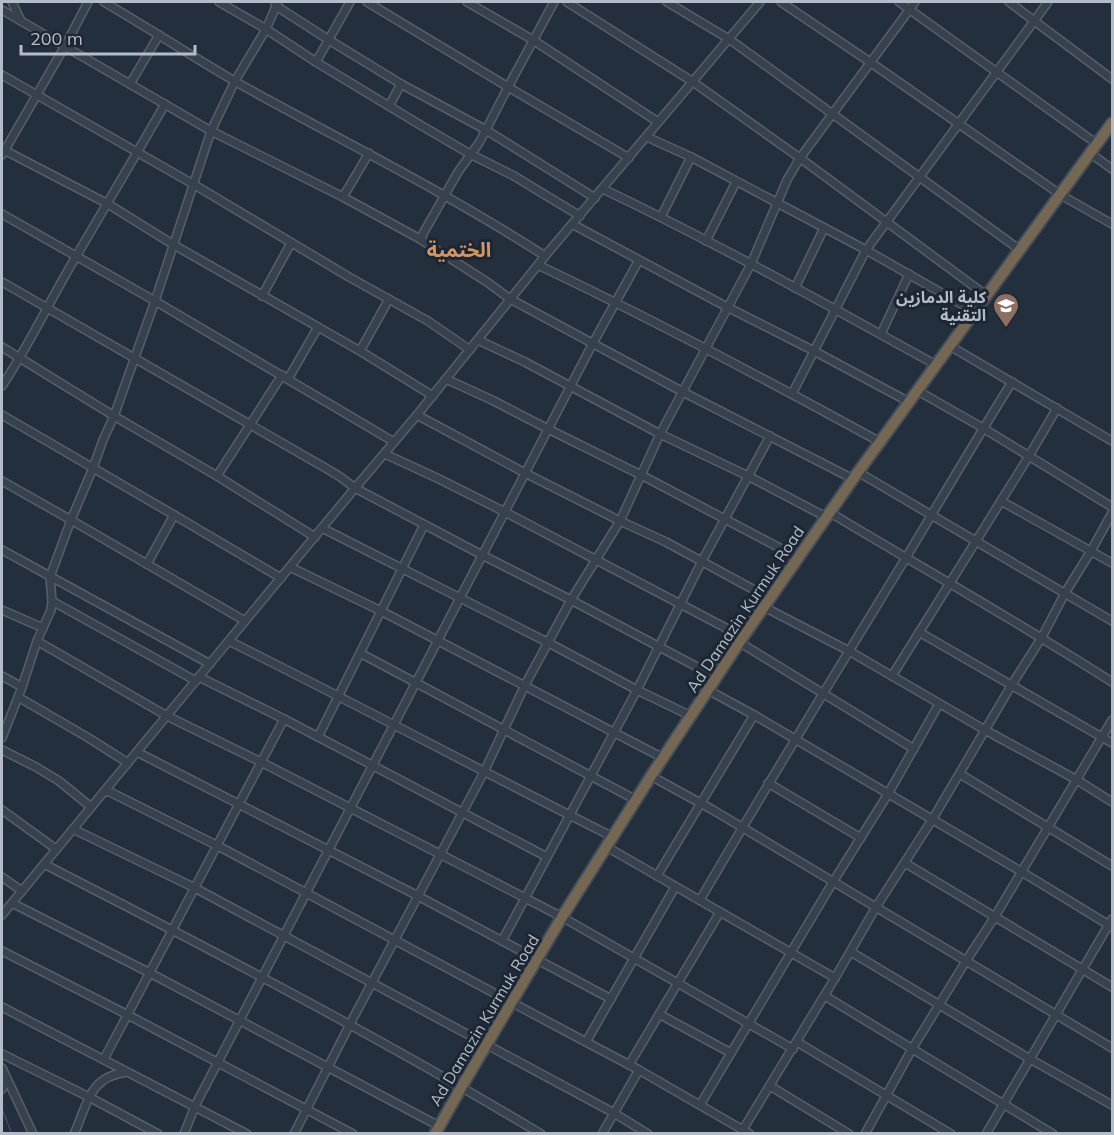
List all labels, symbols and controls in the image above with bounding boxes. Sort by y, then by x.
scale bar [21,18,195,56]
text: 200 m [30,27,83,50]
district label: الختمية [427,237,491,262]
place label: كلية الدمازين التقنية [896,287,987,325]
school or university icon: كلية الدمازين التقنية [991,291,1021,329]
street label: Ad Damazin Kurmuk Road [682,522,808,696]
street label: Ad Damazin Kurmuk Road [425,931,543,1109]

